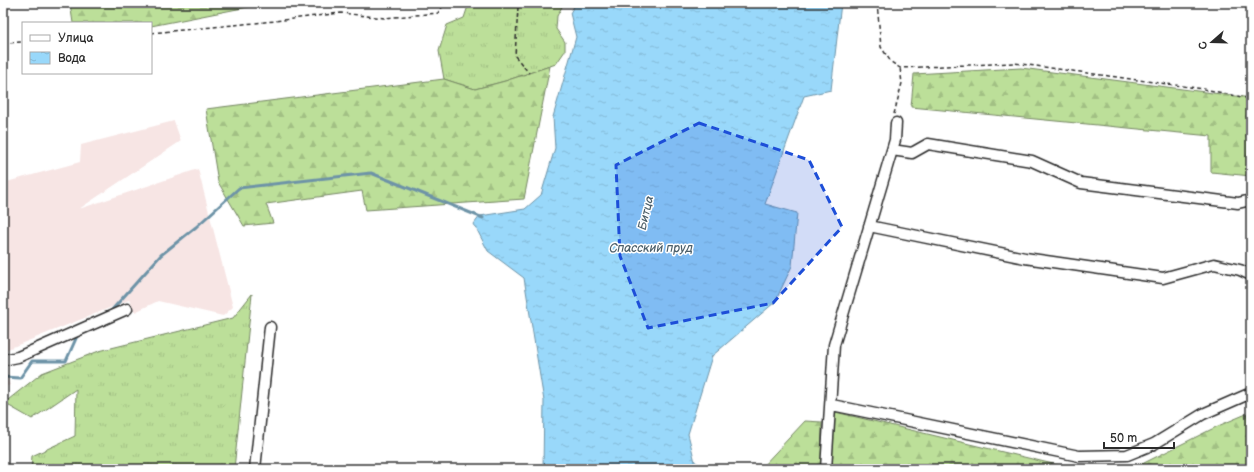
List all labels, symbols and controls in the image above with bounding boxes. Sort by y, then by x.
legend [22,22,152,74]
north arrow [1192,22,1232,62]
text: Улица [58,31,94,46]
text: С [1196,39,1210,51]
text: Вода [58,51,86,66]
water label: Битца [635,194,657,232]
water label: Спасский пруд [609,241,693,256]
scale bar [1104,424,1174,450]
text: 50 m [1110,431,1137,446]

